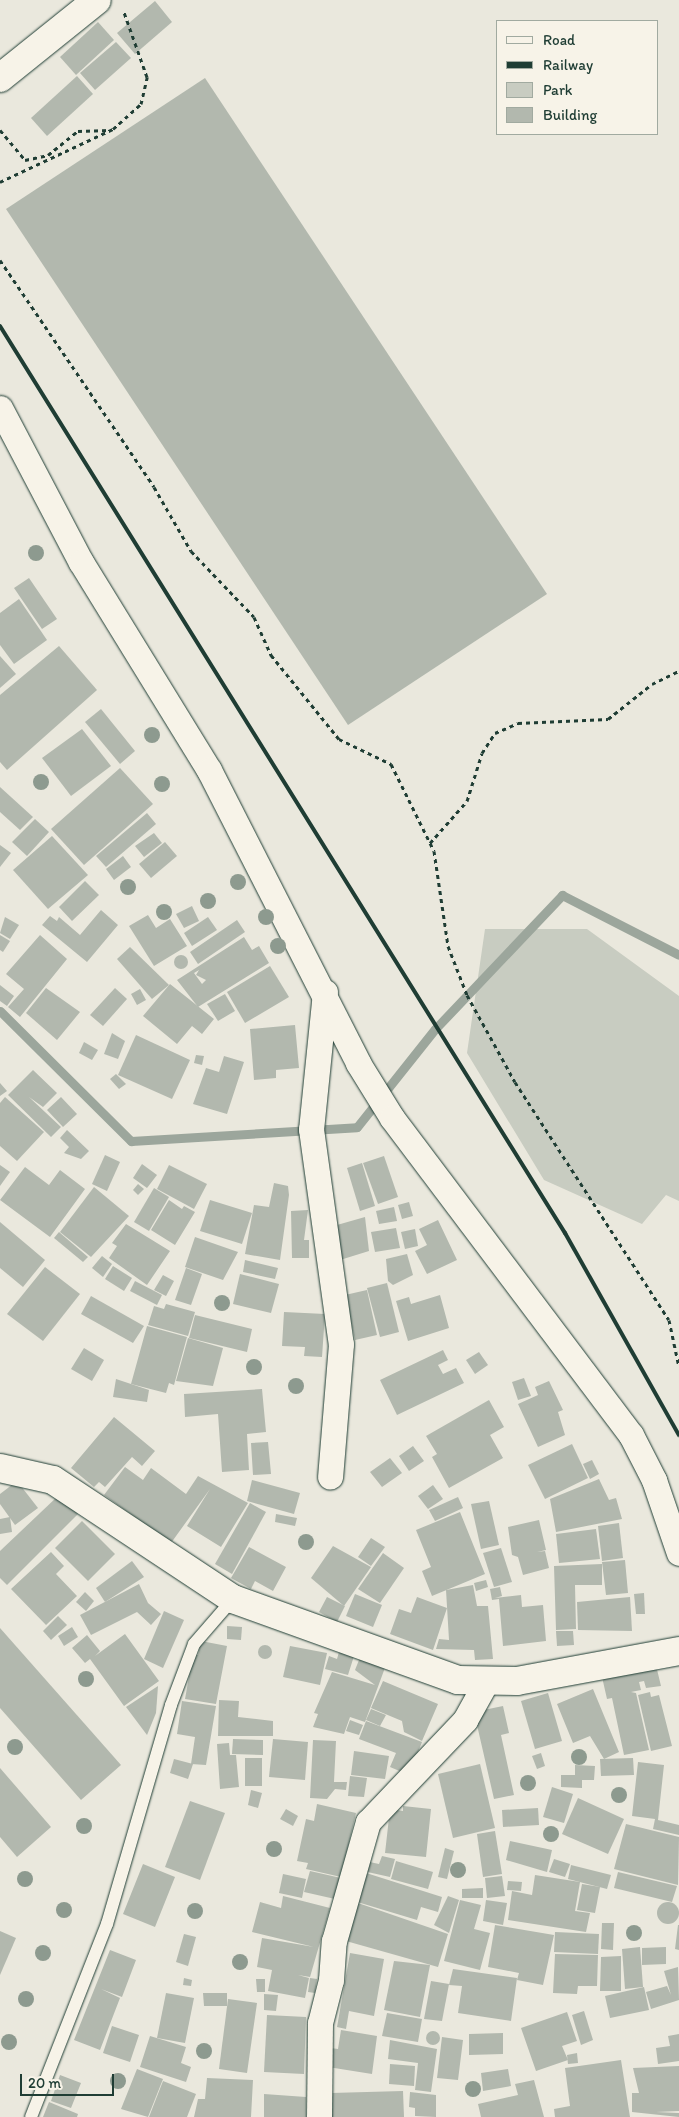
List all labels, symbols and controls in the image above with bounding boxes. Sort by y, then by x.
legend [497,20,659,135]
text: Road [543,31,575,49]
text: Railway [543,56,593,74]
text: Park [543,81,573,99]
text: Building [543,106,597,124]
scale bar [22,2064,116,2096]
text: 20 m [28,2074,61,2092]

